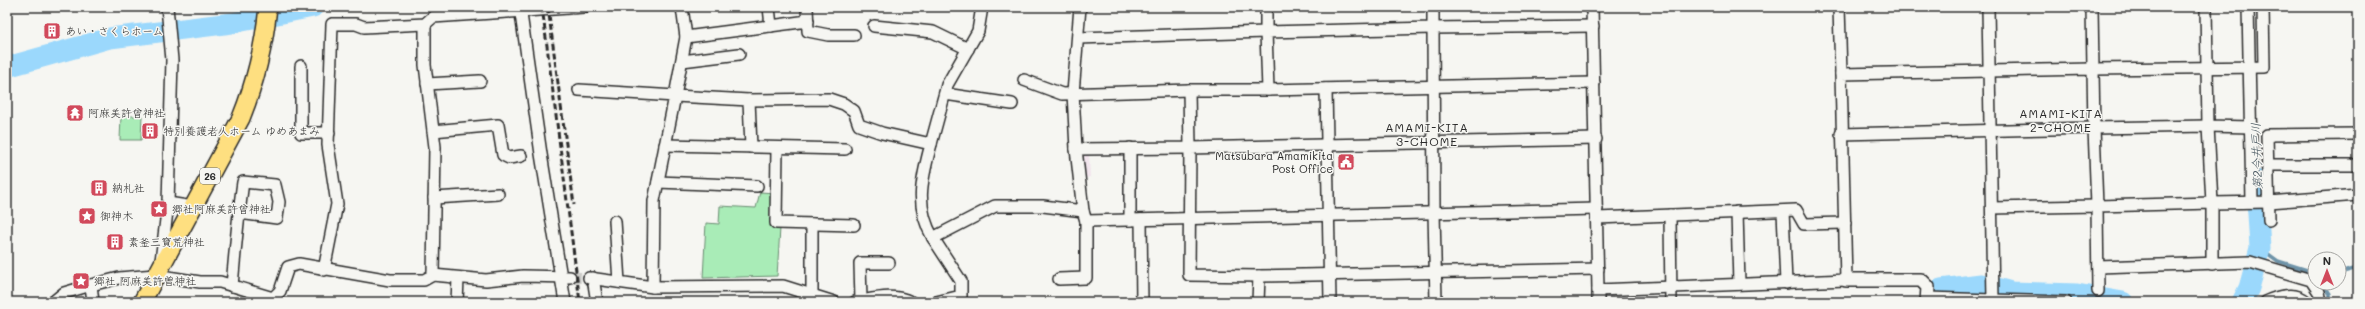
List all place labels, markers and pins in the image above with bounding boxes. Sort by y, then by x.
building icon: あい・さくらホーム [42,21,62,41]
place label: あい・さくらホーム [65,23,164,38]
temple icon: 阿麻美許曾神社 [65,103,85,123]
place label: 阿麻美許曾神社 [88,105,165,120]
building icon: 特別養護老人ホーム ゆめあまみ [140,121,160,141]
place label: 特別養護老人ホーム ゆめあまみ [163,123,320,138]
place label: Matsubara Amamikita Post Office [1215,148,1333,176]
public building icon: Matsubara Amamikita Post Office [1336,152,1356,172]
building icon: 納札社 [89,178,109,198]
place label: 納札社 [112,180,145,195]
place icon: 郷社阿麻美許曾神社 [149,199,169,219]
place label: 郷社阿麻美許曾神社 [172,201,271,216]
place icon: 御神木 [77,206,97,226]
place label: 御神木 [100,208,133,223]
building icon: 素釜三寶荒神社 [105,232,125,252]
place label: 素釜三寶荒神社 [128,234,205,249]
place icon: 郷社 阿麻美許曽神社 [71,271,91,291]
place label: 郷社 阿麻美許曽神社 [94,273,197,288]

